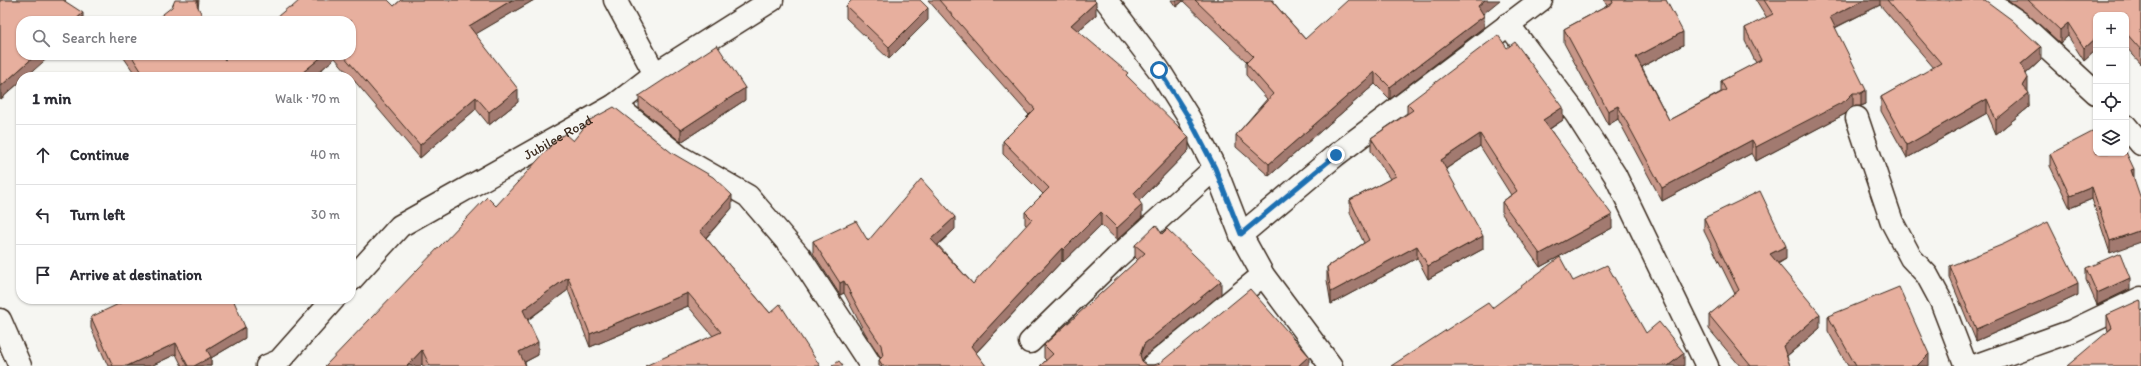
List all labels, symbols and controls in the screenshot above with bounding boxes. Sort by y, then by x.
map controls [2093,12,2129,156]
button: + [2093,12,2129,48]
search box [16,16,356,60]
icon: search [30,27,52,49]
text: Search here [62,29,137,47]
button: − [2093,48,2129,84]
route start [1150,61,1168,79]
button: locate [2093,84,2129,120]
text: 1 min [32,88,71,108]
text: Walk · 70 m [275,91,340,106]
street label: Jubilee Road [521,111,596,164]
button: layers [2093,120,2129,156]
icon: ahead [32,144,54,166]
text: Continue [70,146,129,164]
route end [1327,146,1345,164]
text: 40 m [310,147,340,162]
icon: left [32,204,54,226]
text: Turn left [70,206,125,224]
text: 30 m [311,207,340,222]
icon: arrive [32,264,54,286]
text: Arrive at destination [70,266,202,284]

